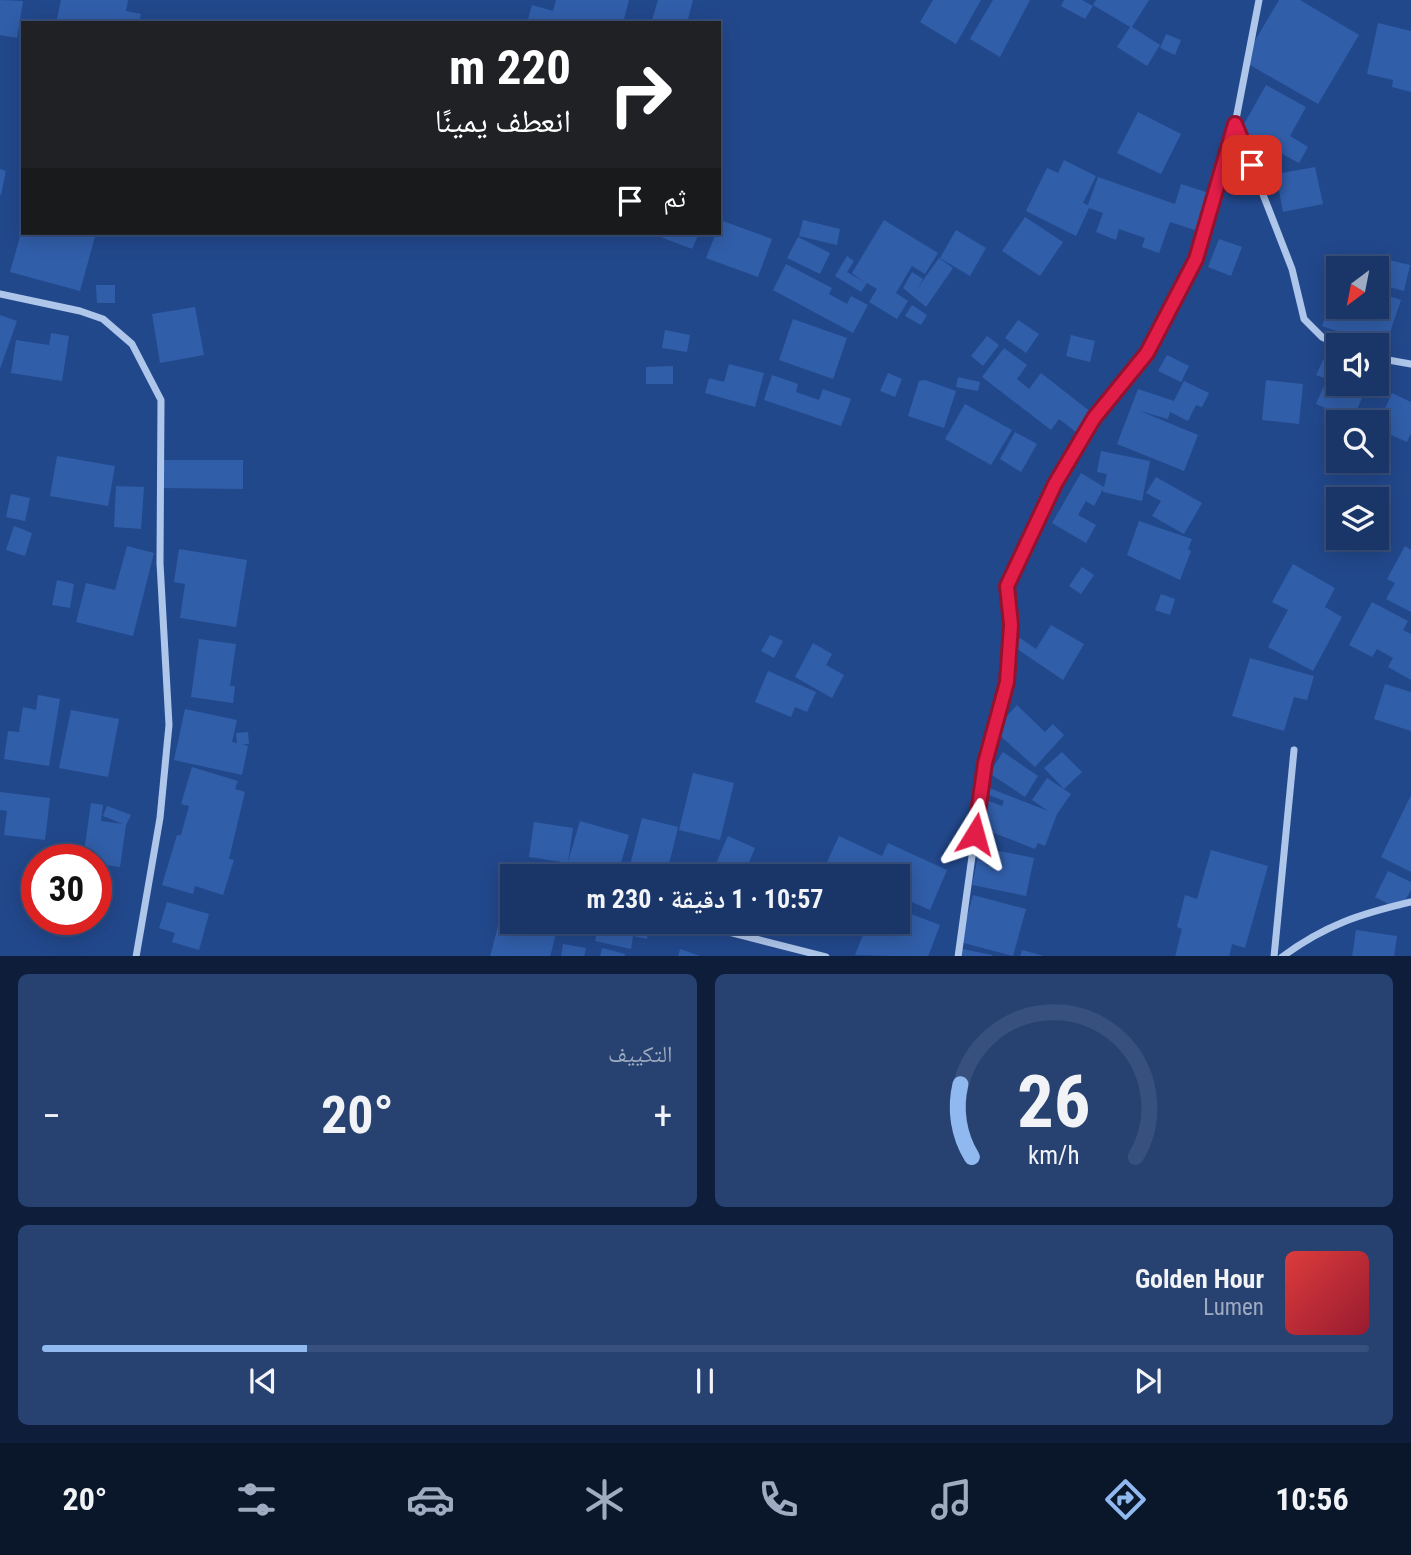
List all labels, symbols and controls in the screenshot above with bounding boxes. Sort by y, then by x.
text: 220 m [449,39,571,96]
icon: right [595,49,686,140]
text: انعطف يمينًا [435,102,571,140]
pin [1222,135,1282,195]
icon: arrive [1233,146,1271,184]
icon: arrive [611,182,649,220]
text: ثم [663,183,686,213]
north arrow [1326,256,1390,318]
map controls [1326,256,1389,550]
button: sound [1326,333,1389,396]
button: search [1326,410,1389,473]
button: layers [1326,487,1389,550]
position arrow [938,797,1012,871]
speed limit sign: 30 [21,844,112,935]
text: 10:57 · 1 دقيقة · 230 m [587,884,823,914]
text: التكييف [608,1041,673,1068]
text: 26 [1017,1059,1091,1145]
text: 20° [321,1085,394,1146]
text: − [42,1094,61,1138]
text: + [654,1094,672,1138]
text: km/h [1028,1140,1079,1169]
text: Golden Hour [1135,1264,1264,1294]
text: Lumen [1203,1294,1264,1321]
icon: previous [244,1362,282,1400]
icon: pause [686,1362,724,1400]
icon: next [1129,1362,1167,1400]
icon: filters [232,1475,281,1524]
icon: car [406,1475,455,1524]
icon: climate [580,1475,629,1524]
icon: phone [754,1475,803,1524]
icon: music [927,1475,976,1524]
icon: directions [1101,1475,1150,1524]
text: 20° [62,1480,107,1518]
text: 10:56 [1275,1480,1349,1518]

